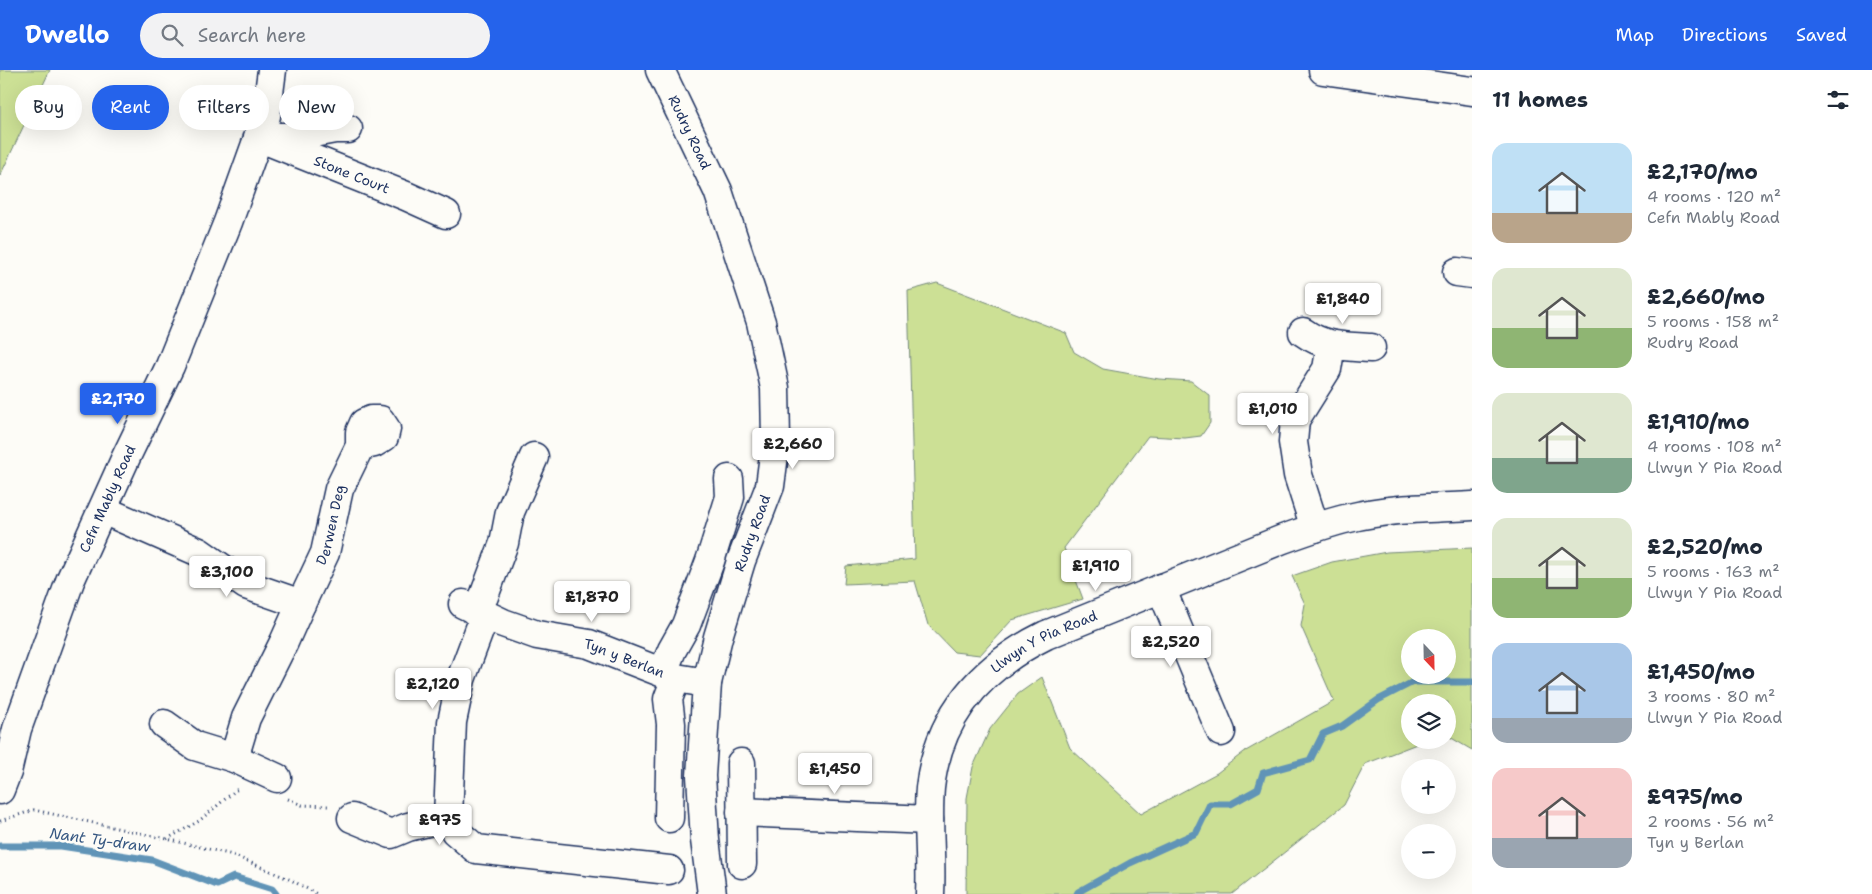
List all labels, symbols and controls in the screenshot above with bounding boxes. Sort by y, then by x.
search box [140,13,490,58]
text: Dwello [25,19,110,51]
icon: search [158,21,186,49]
text: Search here [198,23,306,48]
text: Map [1616,23,1654,47]
text: Directions [1682,23,1768,47]
text: Saved [1796,23,1847,47]
chip: Buy [15,85,82,130]
chip: Rent [92,85,169,130]
chip: Filters [179,85,269,130]
chip: New [279,85,354,130]
text: 11 homes [1492,86,1588,114]
icon: filters [1824,86,1852,114]
street label: Rudry Road [664,92,715,172]
street label: Stone Court [311,151,392,198]
text: £2,170/mo [1647,158,1758,186]
icon: home [1532,163,1592,223]
text: 4 rooms · 120 m² [1647,186,1781,207]
text: Cefn Mably Road [1647,207,1780,228]
pin: £1,840 [1302,282,1384,325]
text: £2,660/mo [1647,283,1765,311]
text: £1,840 [1316,288,1370,309]
icon: home [1532,288,1592,348]
text: 5 rooms · 158 m² [1647,311,1779,332]
text: Rudry Road [1647,332,1739,353]
pin: £2,170 [77,382,159,425]
text: £2,170 [91,388,145,409]
pin: £1,010 [1232,392,1314,435]
text: £1,010 [1248,398,1298,419]
text: £1,910/mo [1647,408,1750,436]
icon: home [1532,413,1592,473]
pin: £2,660 [752,428,834,470]
text: £2,660 [763,433,823,454]
text: 4 rooms · 108 m² [1647,436,1782,457]
street label: Cefn Mably Road [75,442,140,555]
text: Llwyn Y Pia Road [1647,457,1782,478]
street label: Derwen Deg [312,483,349,568]
street label: Rudry Road [730,492,774,574]
text: £2,520/mo [1647,533,1763,561]
icon: home [1532,538,1592,598]
pin: £1,910 [1055,550,1137,592]
text: £1,910 [1072,555,1120,576]
pin: £3,100 [186,556,268,598]
text: £3,100 [200,561,254,582]
text: 5 rooms · 163 m² [1647,561,1780,582]
pin: £1,870 [551,580,633,623]
text: Llwyn Y Pia Road [1647,582,1782,603]
text: £1,870 [565,586,619,607]
street label: Llwyn Y Pia Road [986,606,1100,677]
pin: £2,520 [1130,626,1212,668]
north arrow [1401,629,1456,684]
map controls [1401,629,1456,879]
text: £2,520 [1142,631,1200,652]
street label: Tyn y Berlan [583,634,668,682]
text: £1,450/mo [1647,658,1755,686]
icon: home [1532,663,1592,723]
pin: £2,120 [392,668,474,710]
text: £2,120 [406,673,460,694]
text: 3 rooms · 80 m² [1647,686,1775,707]
button: layers [1401,694,1456,749]
text: Llwyn Y Pia Road [1647,707,1782,728]
pin: £1,450 [794,752,876,795]
text: £1,450 [809,758,861,779]
button: + [1401,759,1456,814]
text: £975/mo [1647,783,1743,811]
icon: home [1532,788,1592,848]
pin: £975 [410,804,470,846]
text: £975 [419,809,461,830]
text: 2 rooms · 56 m² [1647,811,1774,832]
water label: Nant Ty-draw [48,823,153,857]
button: − [1401,824,1456,879]
text: Tyn y Berlan [1647,832,1744,853]

